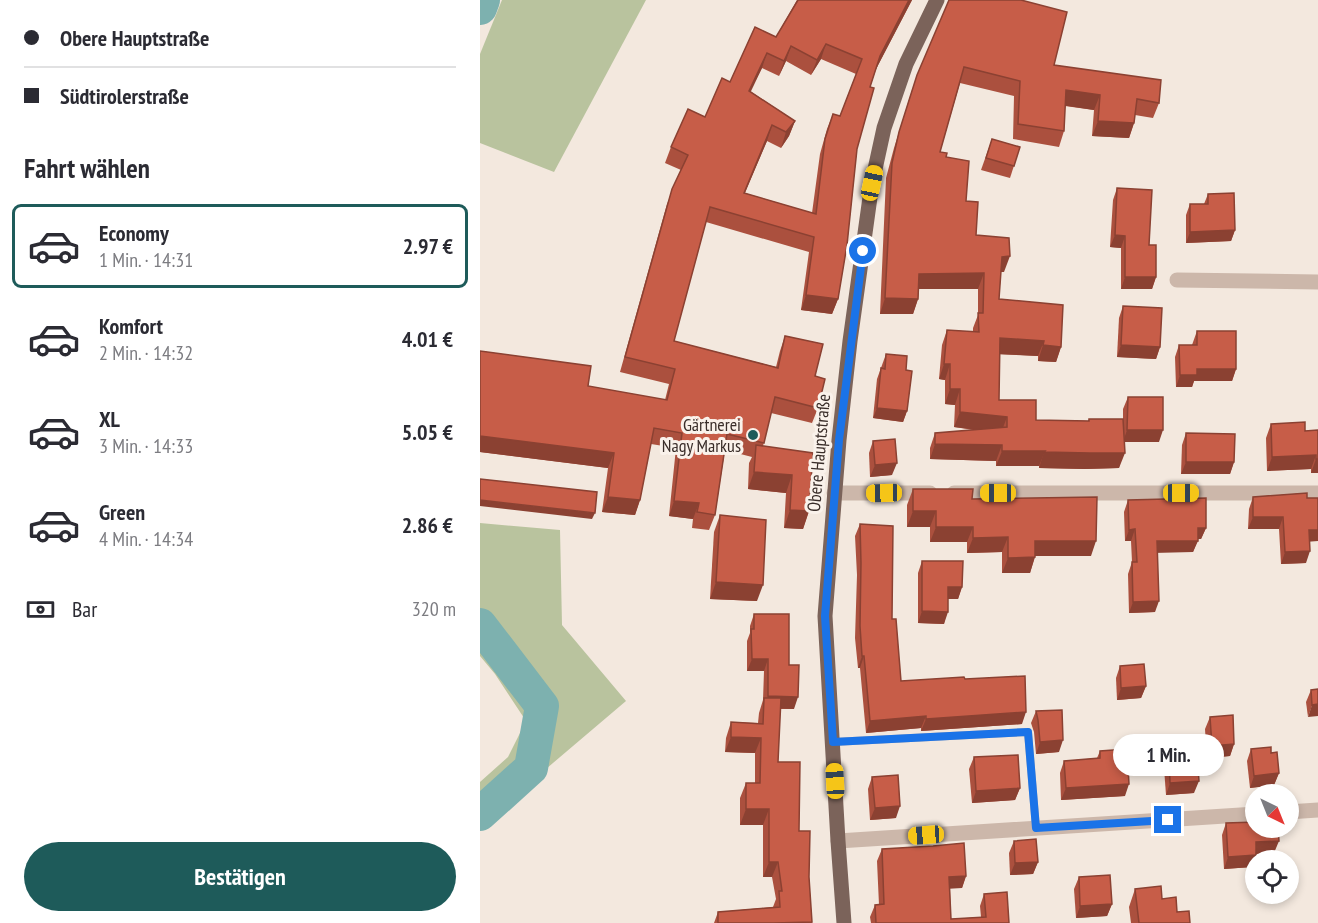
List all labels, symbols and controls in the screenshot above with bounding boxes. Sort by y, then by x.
text: Obere Hauptstraße [60,24,209,52]
text: Südtirolerstraße [60,82,189,110]
text: Fahrt wählen [24,151,150,185]
car [859,164,885,202]
icon: car [27,219,81,273]
text: Economy [99,219,169,247]
text: 2.97 € [403,232,453,260]
route start [849,237,876,264]
text: 1 Min. · 14:31 [99,247,193,273]
icon: car [27,312,81,366]
text: Komfort [99,312,163,340]
text: 4.01 € [402,325,453,353]
text: 2 Min. · 14:32 [99,340,193,366]
street label: Obere Hauptstraße [802,393,835,513]
icon: car [27,405,81,459]
text: XL [99,405,120,433]
place label: Gärtnerei Nagy Markus [662,413,741,457]
text: 5.05 € [402,418,453,446]
marker: Gärtnerei Nagy Markus [746,428,760,442]
text: 3 Min. · 14:33 [99,433,193,459]
car [866,484,902,502]
car [980,484,1016,502]
car [1163,484,1199,502]
icon: car [27,498,81,552]
text: Green [99,498,145,526]
text: 2.86 € [402,511,453,539]
text: 4 Min. · 14:34 [99,526,193,552]
icon: cash [24,593,57,626]
text: Bar [72,595,97,623]
text: 320 m [412,596,456,622]
callout: 1 Min. [1112,733,1224,775]
text: 1 Min. [1146,742,1191,768]
car [825,763,845,799]
north arrow [1245,784,1299,838]
map controls [1245,784,1299,904]
route end [1154,806,1181,833]
car [907,825,945,845]
button: Bestätigen [24,842,456,911]
button: locate [1245,850,1299,904]

